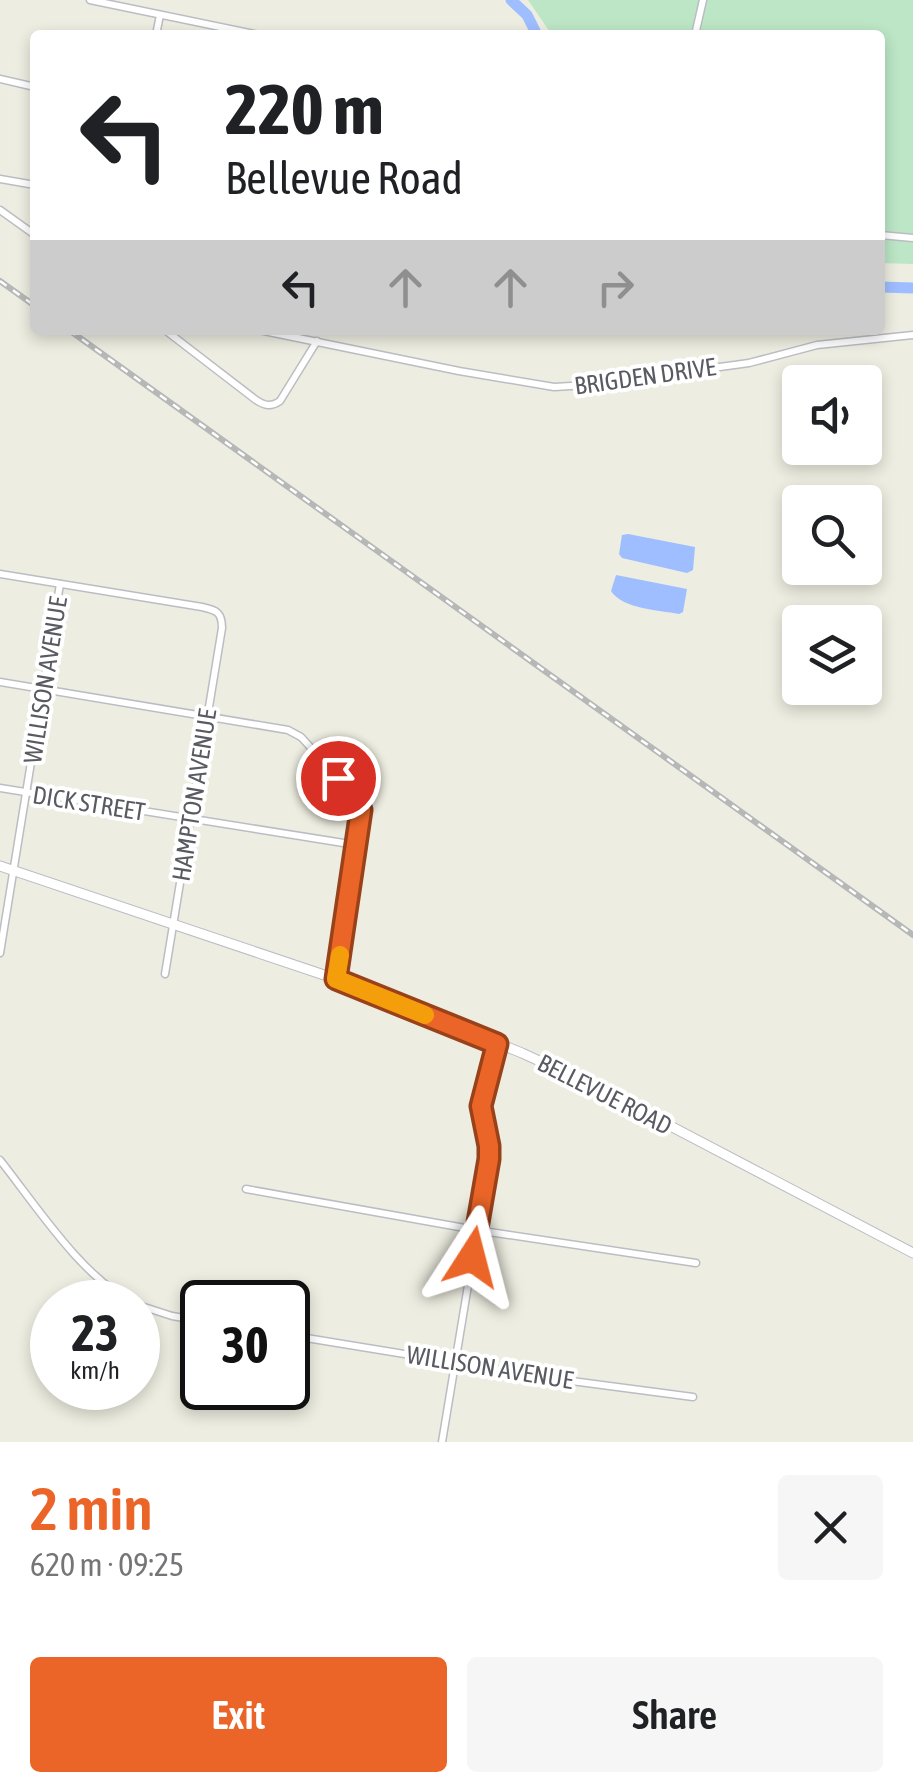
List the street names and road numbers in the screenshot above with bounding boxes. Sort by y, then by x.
street label: BRIGDEN DRIVE [572,352,718,400]
street label: WILLISON AVENUE [18,594,72,765]
street label: HAMPTON AVENUE [167,707,221,883]
street label: DICK STREET [31,780,147,826]
street label: BELLEVUE ROAD [533,1048,677,1140]
street label: WILLISON AVENUE [405,1340,576,1394]

